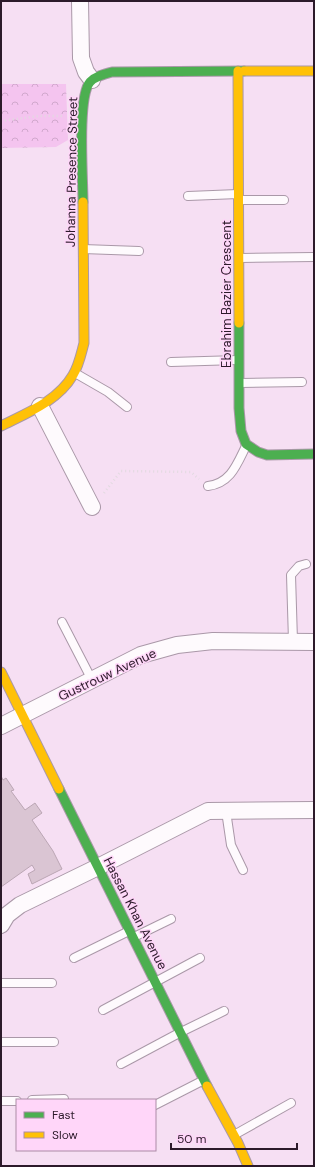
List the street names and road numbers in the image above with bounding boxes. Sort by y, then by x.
street label: Johanna Presence Street [62,97,81,247]
street label: Ebrahim Bazier Crescent [218,220,235,368]
street label: Gustrouw Avenue [56,644,159,705]
street label: Hassan Khan Avenue [100,854,171,972]

